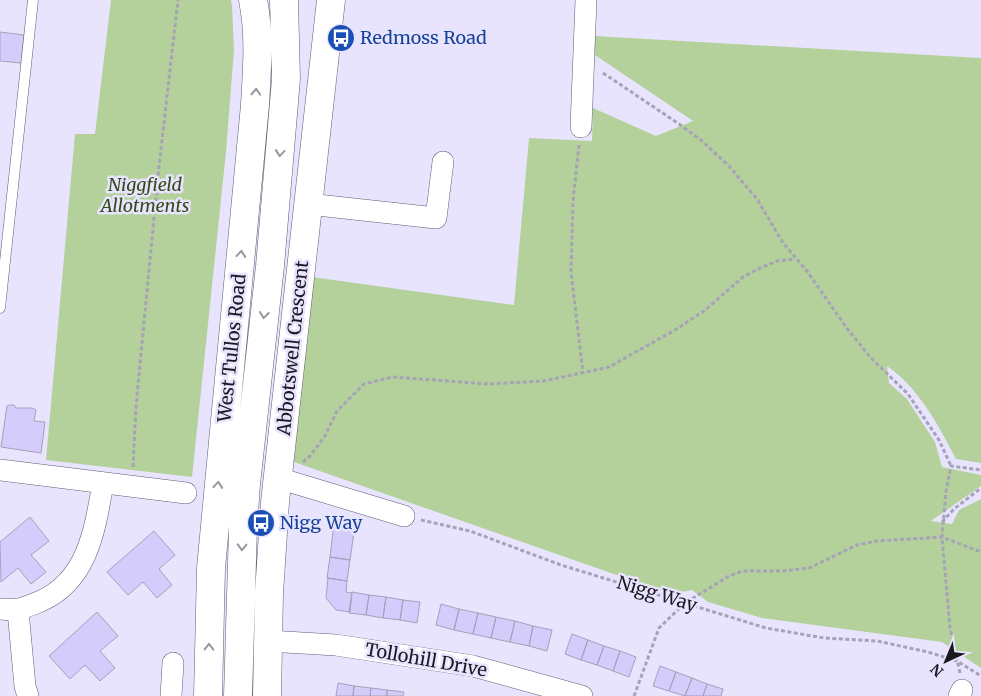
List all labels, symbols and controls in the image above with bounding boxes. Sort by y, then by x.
bus stop icon: Redmoss Road [326,23,356,53]
place label: Redmoss Road [360,26,487,49]
one-way arrow [250,88,261,96]
one-way arrow [275,150,286,158]
park label: Niggfield Allotments [99,173,189,217]
one-way arrow [236,250,247,258]
street label: Abbotswell Crescent [272,259,313,437]
street label: West Tullos Road [212,273,251,424]
one-way arrow [259,311,270,319]
one-way arrow [212,481,223,489]
bus stop icon: Nigg Way [246,508,276,538]
place label: Nigg Way [280,511,363,534]
one-way arrow [237,543,248,551]
street label: Nigg Way [614,570,700,617]
north arrow [921,636,971,686]
street label: Tollohill Drive [363,637,489,682]
one-way arrow [203,643,214,651]
text: N [927,660,947,681]

